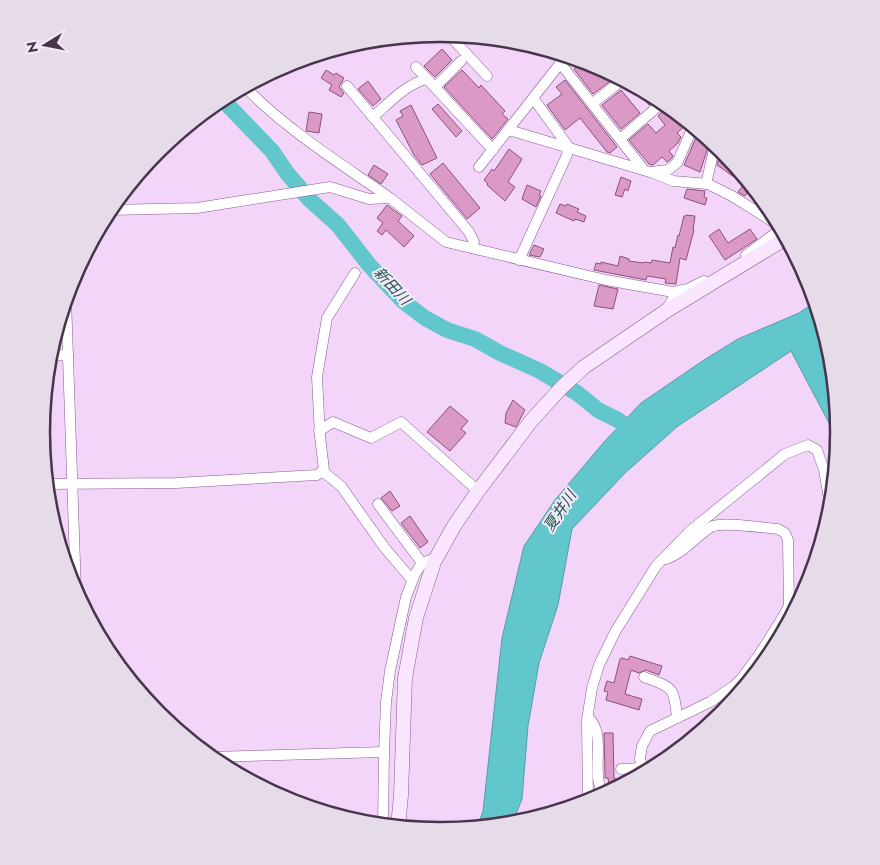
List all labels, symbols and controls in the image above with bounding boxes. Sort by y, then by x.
north arrow [20,20,70,70]
text: N [21,40,43,54]
water label: 新田川 [369,262,417,311]
water label: 夏井川 [538,485,583,536]

